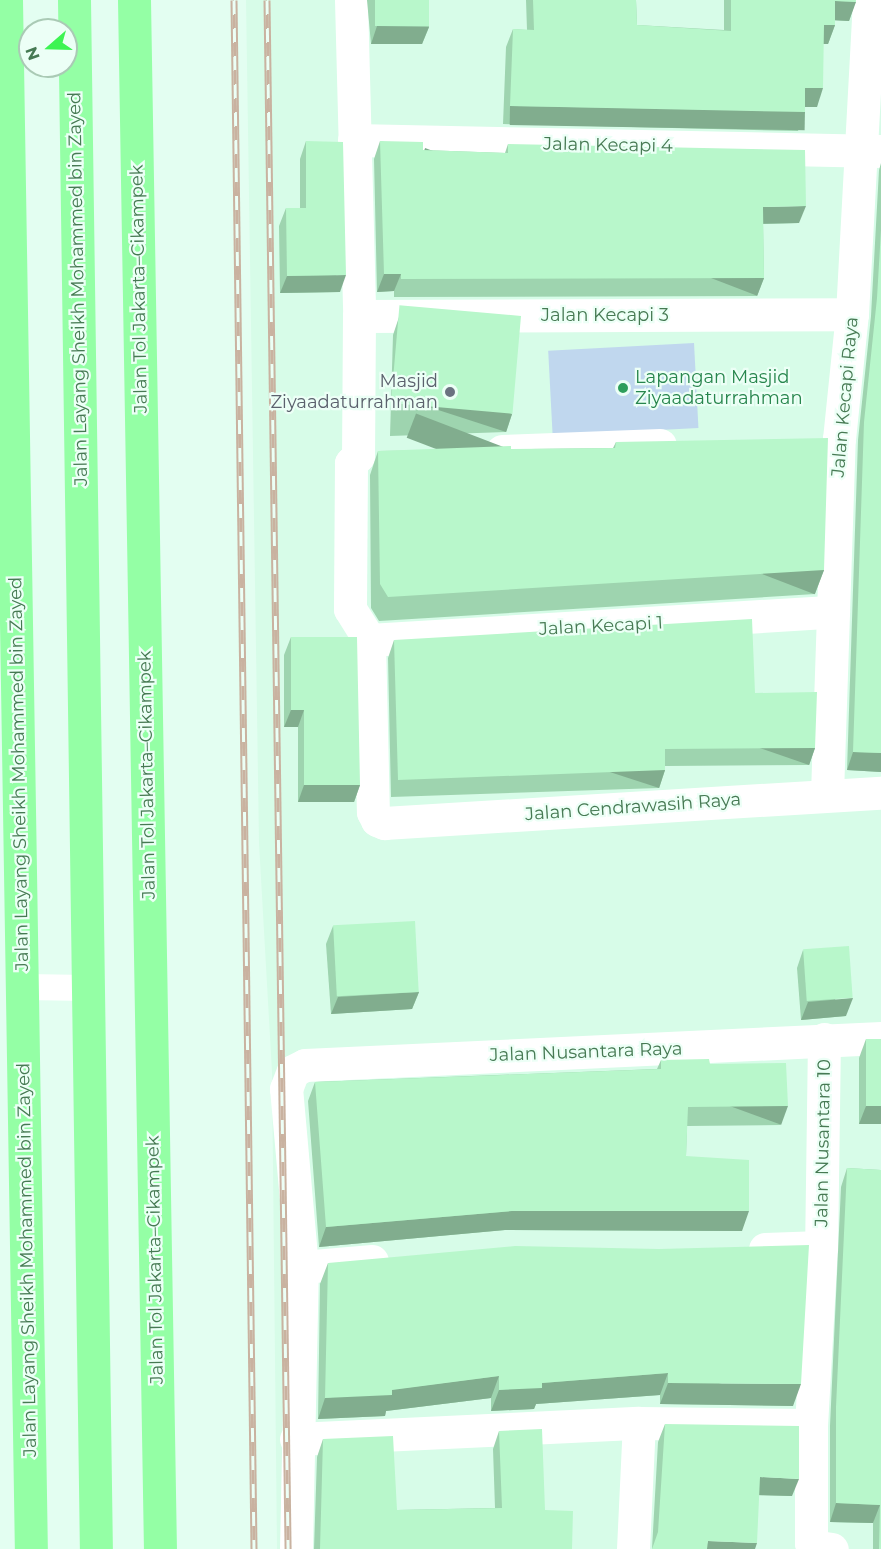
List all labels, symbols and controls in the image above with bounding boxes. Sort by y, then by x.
north arrow [18,18,78,78]
text: N [21,44,44,63]
street label: Jalan Layang Sheikh Mohammed bin Zayed [64,92,92,486]
street label: Jalan Kecapi 4 [543,133,673,157]
street label: Jalan Tol Jakarta–Cikampek [126,164,152,414]
street label: Jalan Kecapi 3 [541,304,669,326]
street label: Jalan Kecapi Raya [827,316,863,478]
place label: Lapangan Masjid Ziyaadaturrahman [635,367,803,410]
place label: Masjid Ziyaadaturrahman [270,371,438,413]
marker: Lapangan Masjid Ziyaadaturrahman [616,381,630,395]
marker: Masjid Ziyaadaturrahman [443,385,457,399]
street label: Jalan Layang Sheikh Mohammed bin Zayed [5,577,33,971]
street label: Jalan Kecapi 1 [538,612,664,640]
street label: Jalan Tol Jakarta–Cikampek [134,650,160,900]
street label: Jalan Cendrawasih Raya [524,789,742,825]
street label: Jalan Nusantara Raya [489,1038,683,1066]
street label: Jalan Nusantara 10 [811,1059,835,1227]
street label: Jalan Layang Sheikh Mohammed bin Zayed [13,1063,41,1457]
street label: Jalan Tol Jakarta–Cikampek [142,1135,168,1385]

